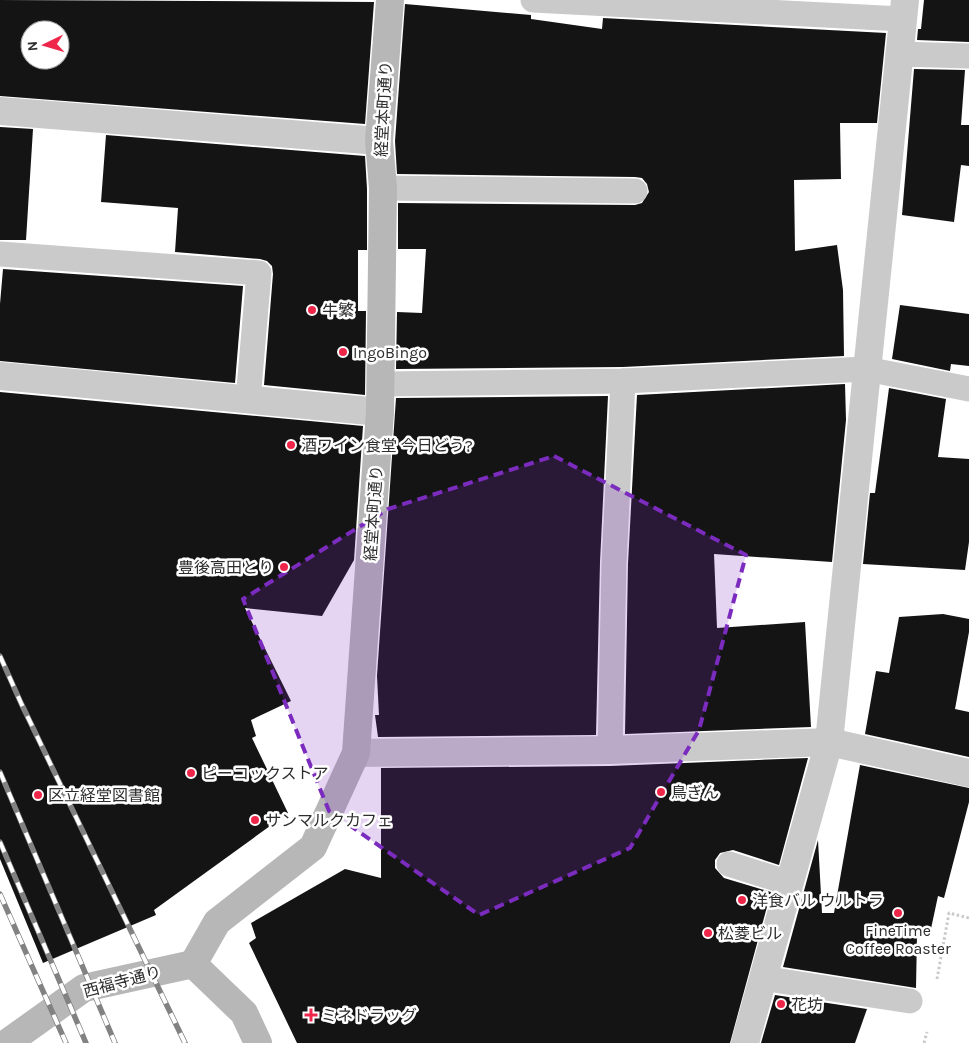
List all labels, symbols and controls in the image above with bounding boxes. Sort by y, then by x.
north arrow [20,20,70,70]
text: N [24,40,41,52]
street label: 経堂本町通り [371,61,395,157]
place label: 牛繁 [322,301,354,320]
marker: 牛繁 [306,304,318,316]
place label: IngoBingo [353,343,427,362]
marker: IngoBingo [337,346,349,358]
place label: 酒ワイン食堂 今日どう? [301,436,473,455]
marker: 酒ワイン食堂 今日どう? [285,439,297,451]
street label: 経堂本町通り [361,464,386,562]
place label: 豊後高田とり [178,558,274,577]
marker: 豊後高田とり [278,561,290,573]
place label: ピーコックストア [201,764,329,783]
marker: ピーコックストア [185,767,197,779]
place label: 鳥ぎん [671,783,719,802]
place label: 区立経堂図書館 [48,786,160,805]
marker: 鳥ぎん [655,786,667,798]
marker: 区立経堂図書館 [32,789,44,801]
place label: サンマルクカフェ [265,811,393,830]
marker: サンマルクカフェ [249,814,261,826]
place label: 洋食バル ウルトラ [752,891,884,910]
marker: 洋食バル ウルトラ [736,894,748,906]
marker: FineTime Coffee Roaster [892,907,904,919]
place label: FineTime Coffee Roaster [845,921,951,958]
place label: 松菱ビル [718,924,782,943]
marker: 松菱ビル [702,927,714,939]
street label: 西福寺通り [81,962,163,1001]
place label: 花坊 [791,995,823,1014]
marker: 花坊 [775,998,787,1010]
place label: ミネドラッグ [321,1006,417,1025]
marker: ミネドラッグ [305,1009,317,1021]

